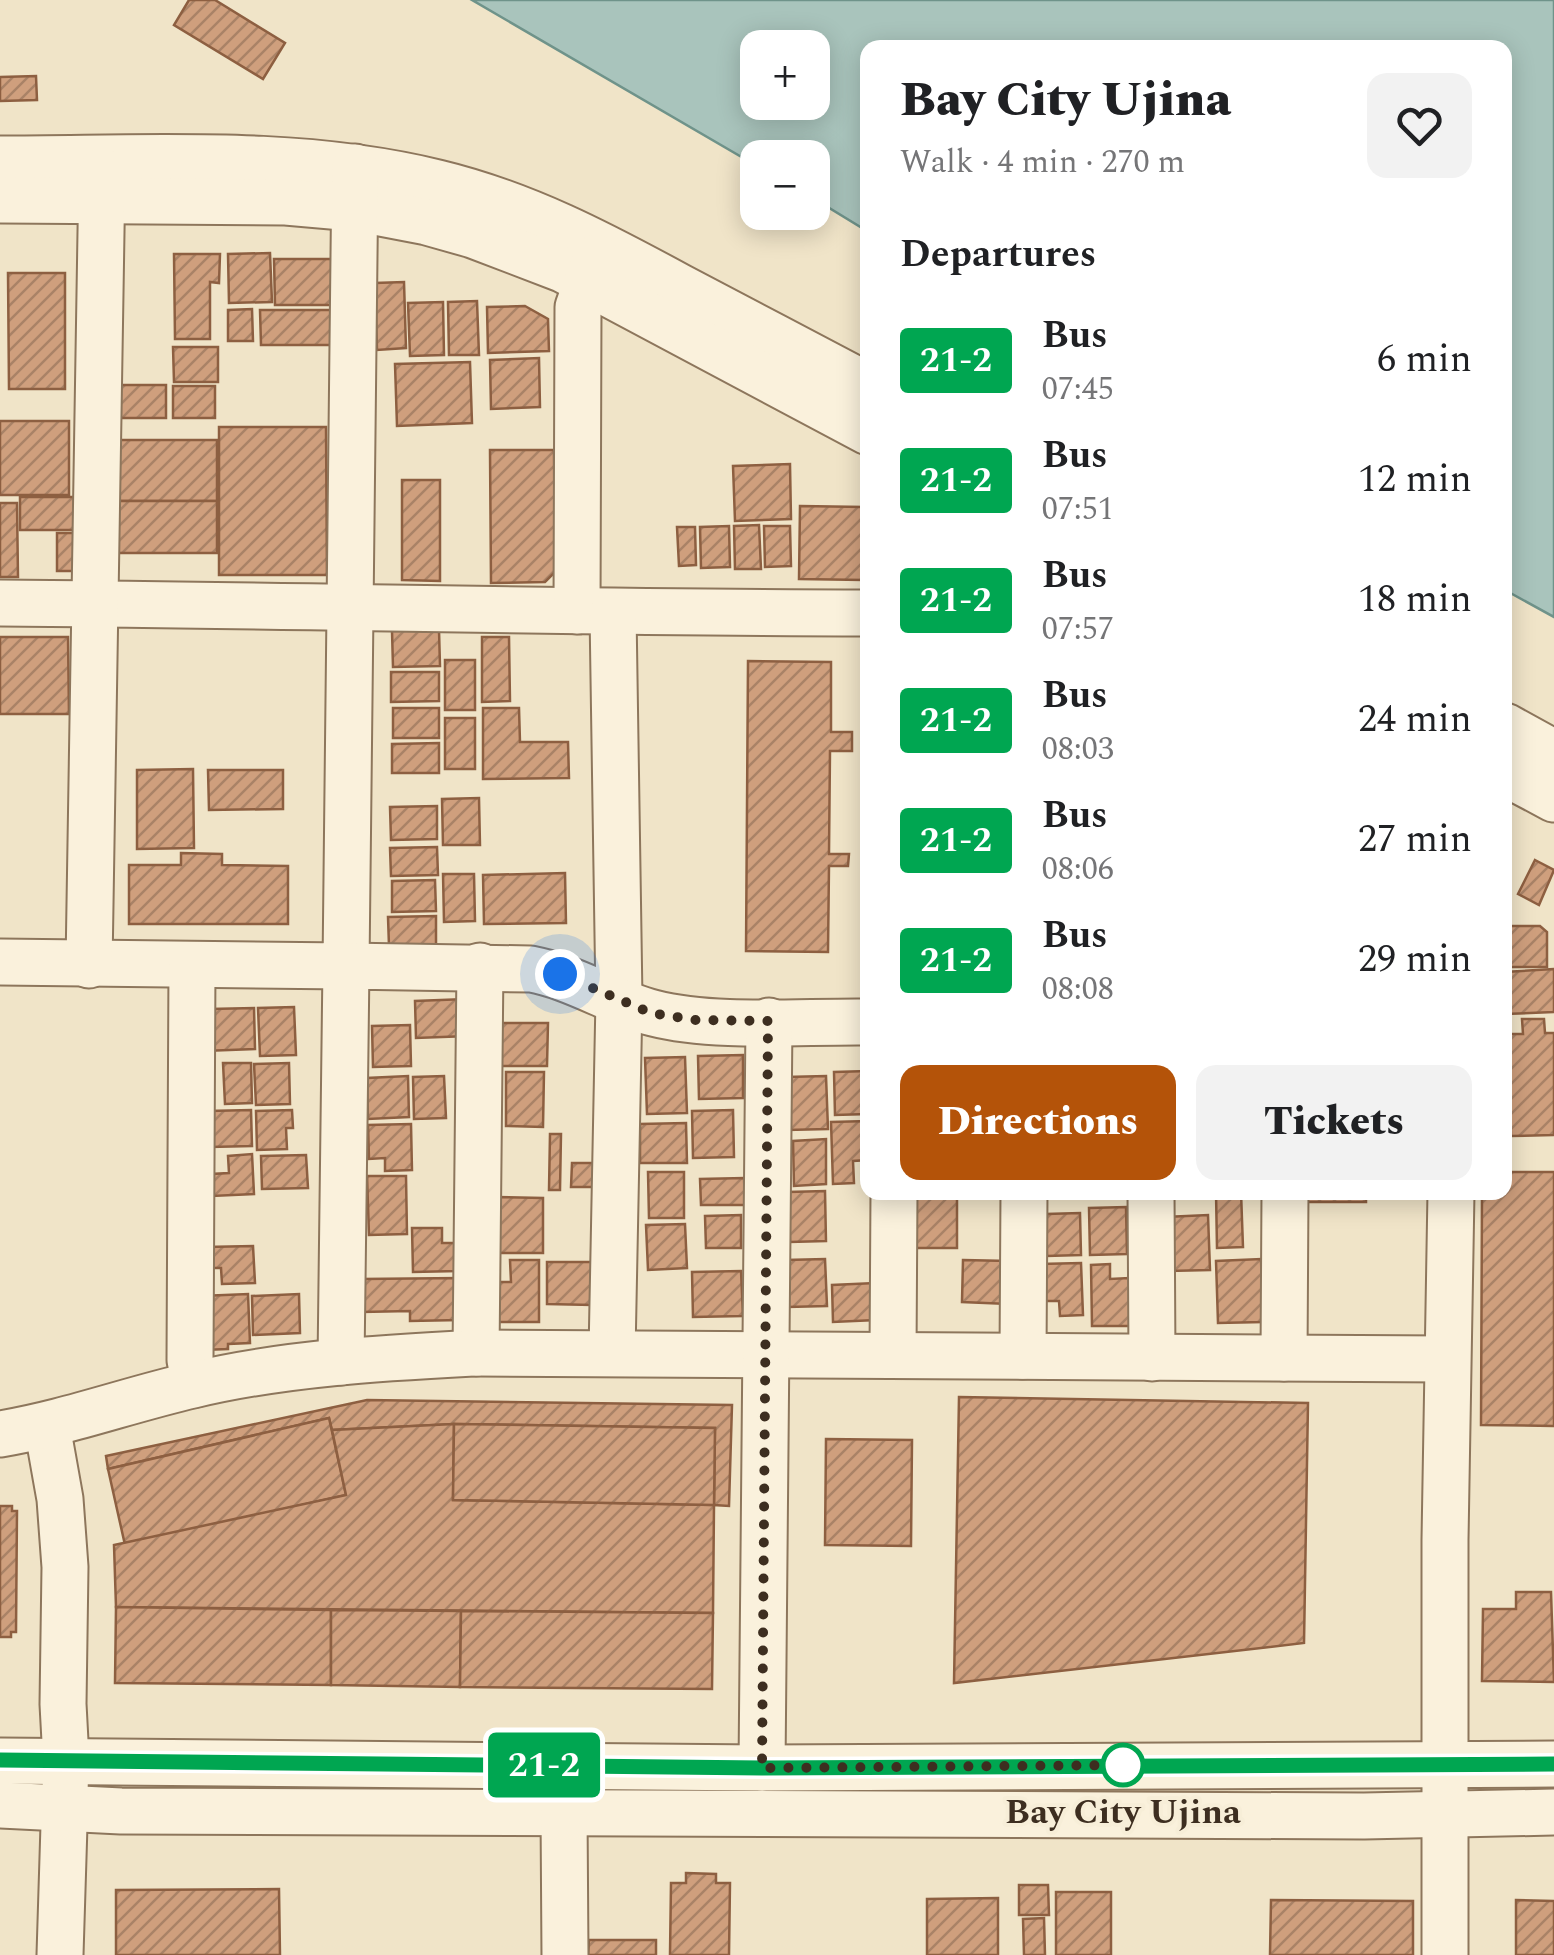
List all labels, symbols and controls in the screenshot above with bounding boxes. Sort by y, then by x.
map controls [740,30,830,230]
button: + [740,30,830,120]
text: Bay City Ujina [900,64,1231,137]
button: heart [1367,73,1472,178]
text: Walk · 4 min · 270 m [900,138,1185,187]
button: − [740,140,830,230]
text: Departures [900,226,1096,284]
text: Bus [1042,307,1108,365]
text: 6 min [1377,331,1472,389]
text: 21-2 [920,334,992,387]
text: 07:45 [1042,365,1114,414]
text: Bus [1042,427,1108,485]
text: 12 min [1358,451,1472,509]
text: 21-2 [920,454,992,507]
text: 07:51 [1042,485,1114,534]
text: Bus [1042,547,1108,605]
text: 18 min [1358,571,1472,629]
text: 21-2 [920,574,992,627]
text: 07:57 [1042,605,1114,654]
text: Bus [1042,667,1108,725]
text: 24 min [1358,691,1472,749]
text: 21-2 [920,694,992,747]
text: 08:03 [1042,725,1114,774]
text: Bus [1042,787,1108,845]
text: 27 min [1358,811,1472,869]
text: 21-2 [920,814,992,867]
text: 08:06 [1042,845,1114,894]
text: Bus [1042,907,1108,965]
text: 29 min [1358,931,1472,989]
text: 21-2 [920,934,992,987]
your location [535,949,585,999]
text: 08:08 [1042,965,1114,1014]
button: Directions [900,1065,1176,1180]
button: Tickets [1196,1065,1472,1180]
line badge: 21-2 [474,1732,614,1798]
text: 21-2 [508,1739,580,1792]
marker: Bay City Ujina [1102,1744,1144,1786]
place label: Bay City Ujina [1005,1786,1241,1839]

